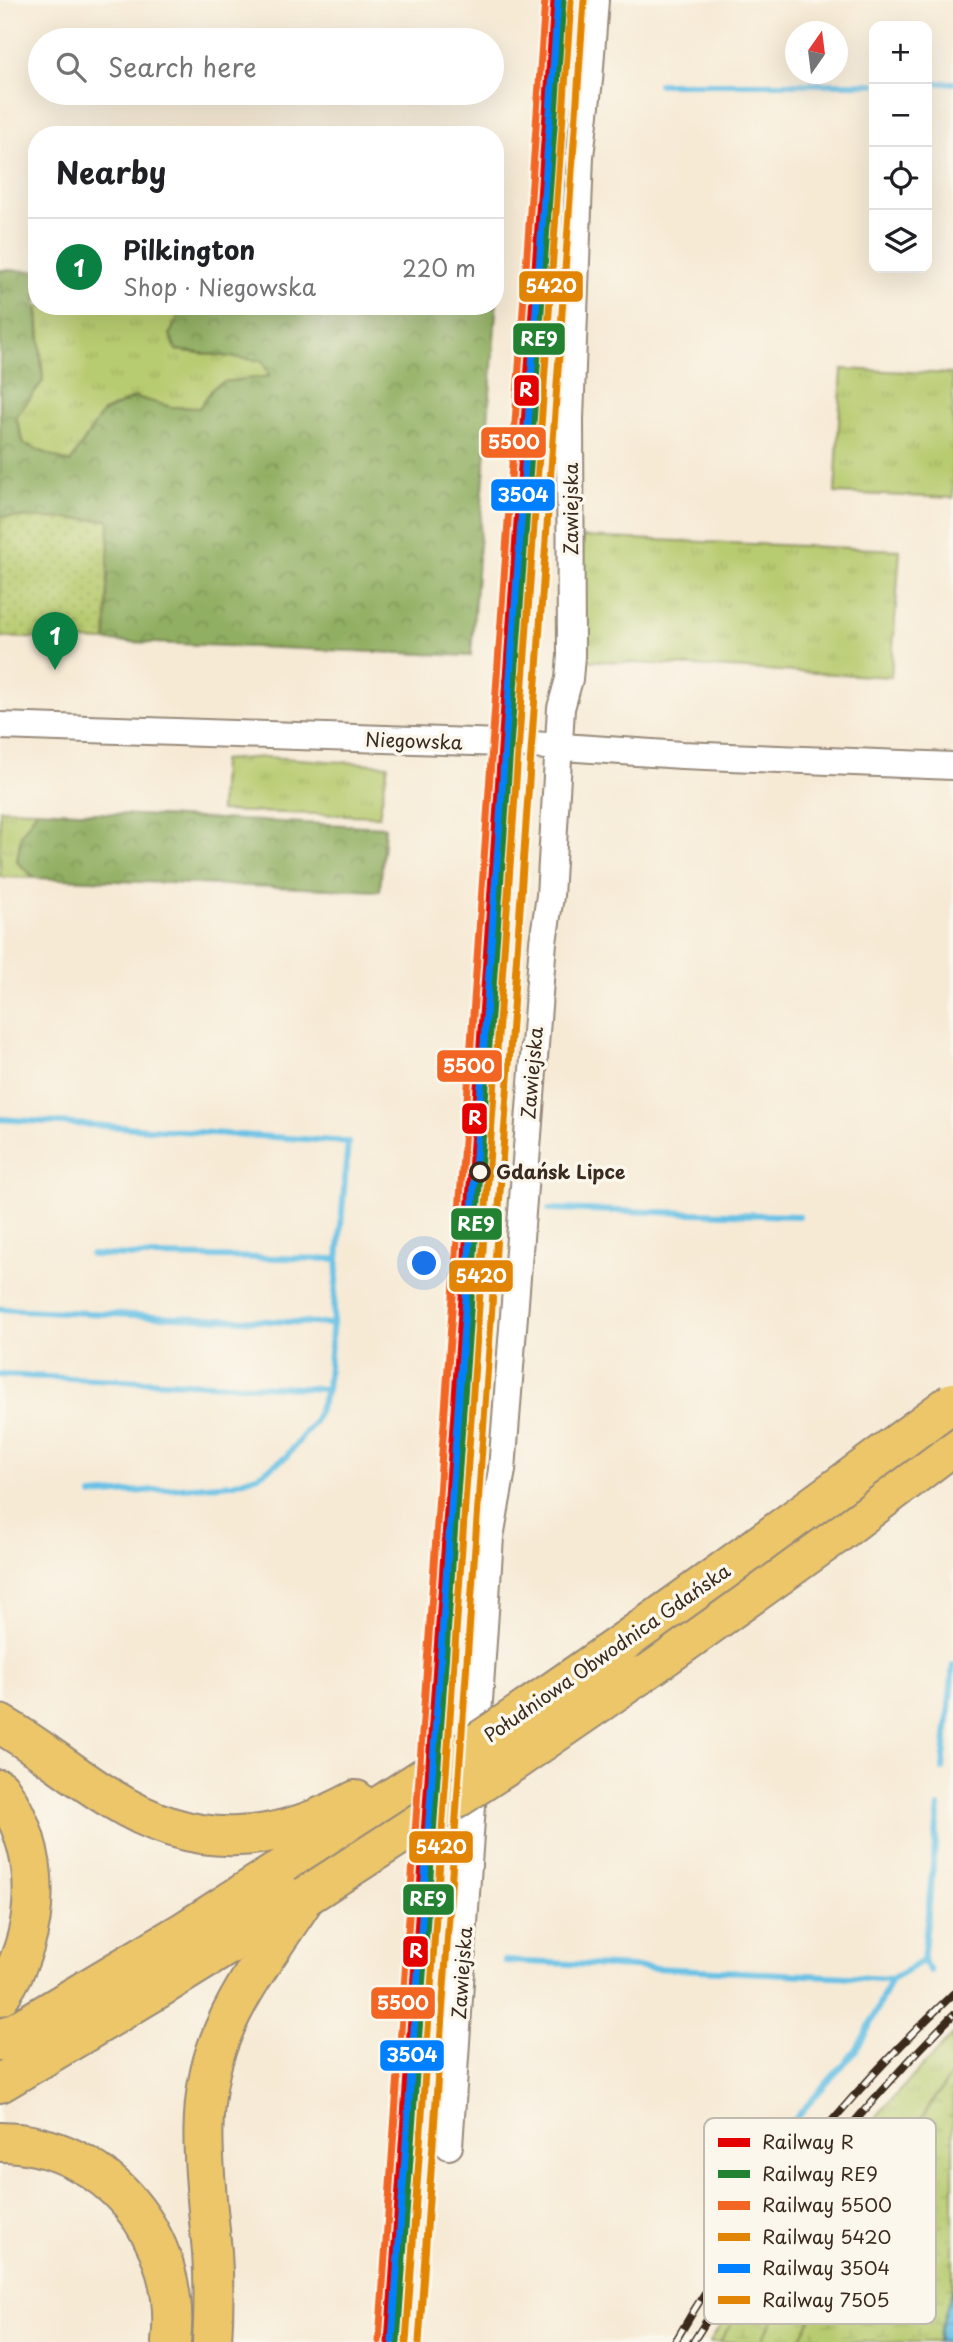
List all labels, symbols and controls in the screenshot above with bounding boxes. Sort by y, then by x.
north arrow [785,21,848,84]
map controls [869,21,932,273]
button: + [869,21,932,84]
search box [28,28,504,105]
text: Search here [108,47,257,86]
icon: search [52,48,90,86]
button: − [869,84,932,147]
button: locate [869,147,932,210]
text: Nearby [56,149,166,194]
button: layers [869,210,932,273]
text: Pilkington [123,230,255,269]
text: 1 [74,250,85,285]
text: 220 m [402,250,476,285]
text: Shop · Niegowska [123,269,316,304]
line badge: 5420 [518,270,584,303]
text: 5420 [525,271,577,299]
line badge: RE9 [512,322,566,356]
text: RE9 [520,324,558,352]
line badge: R [513,374,540,407]
text: R [519,375,533,403]
line badge: 5500 [480,426,547,459]
text: 5500 [488,427,540,455]
street label: Zawiejska [556,462,584,555]
line badge: 3504 [490,478,556,512]
text: 3504 [497,480,549,508]
pin: 1 [32,612,78,670]
street label: Niegowska [365,724,463,756]
street label: Zawiejska [513,1025,549,1120]
line badge: 5500 [436,1049,503,1083]
text: 5500 [443,1051,495,1079]
line badge: R [461,1102,488,1135]
text: R [468,1103,482,1131]
place label: Gdańsk Lipce [496,1157,625,1185]
marker: Gdańsk Lipce [470,1162,490,1182]
line badge: RE9 [450,1207,503,1241]
text: RE9 [457,1209,495,1237]
your location [407,1246,441,1280]
line badge: 5420 [448,1259,514,1293]
text: 5420 [455,1261,507,1289]
street label: Południowa Obwodnica Gdańska [478,1556,735,1748]
line badge: 5420 [408,1830,474,1864]
text: 5420 [415,1832,467,1860]
line badge: RE9 [402,1883,455,1916]
text: RE9 [409,1884,447,1912]
street label: Zawiejska [444,1926,478,2020]
line badge: R [402,1935,429,1968]
text: R [409,1936,423,1964]
line badge: 5500 [370,1986,436,2020]
text: 5500 [377,1988,429,2016]
line badge: 3504 [379,2039,445,2072]
text: 3504 [386,2040,438,2068]
legend [704,2118,936,2324]
text: Railway R [762,2127,854,2155]
text: Railway RE9 [762,2159,878,2187]
text: Railway 5500 [762,2190,892,2218]
text: Railway 5420 [762,2222,892,2250]
text: Railway 3504 [762,2253,890,2281]
text: Railway 7505 [762,2285,890,2313]

